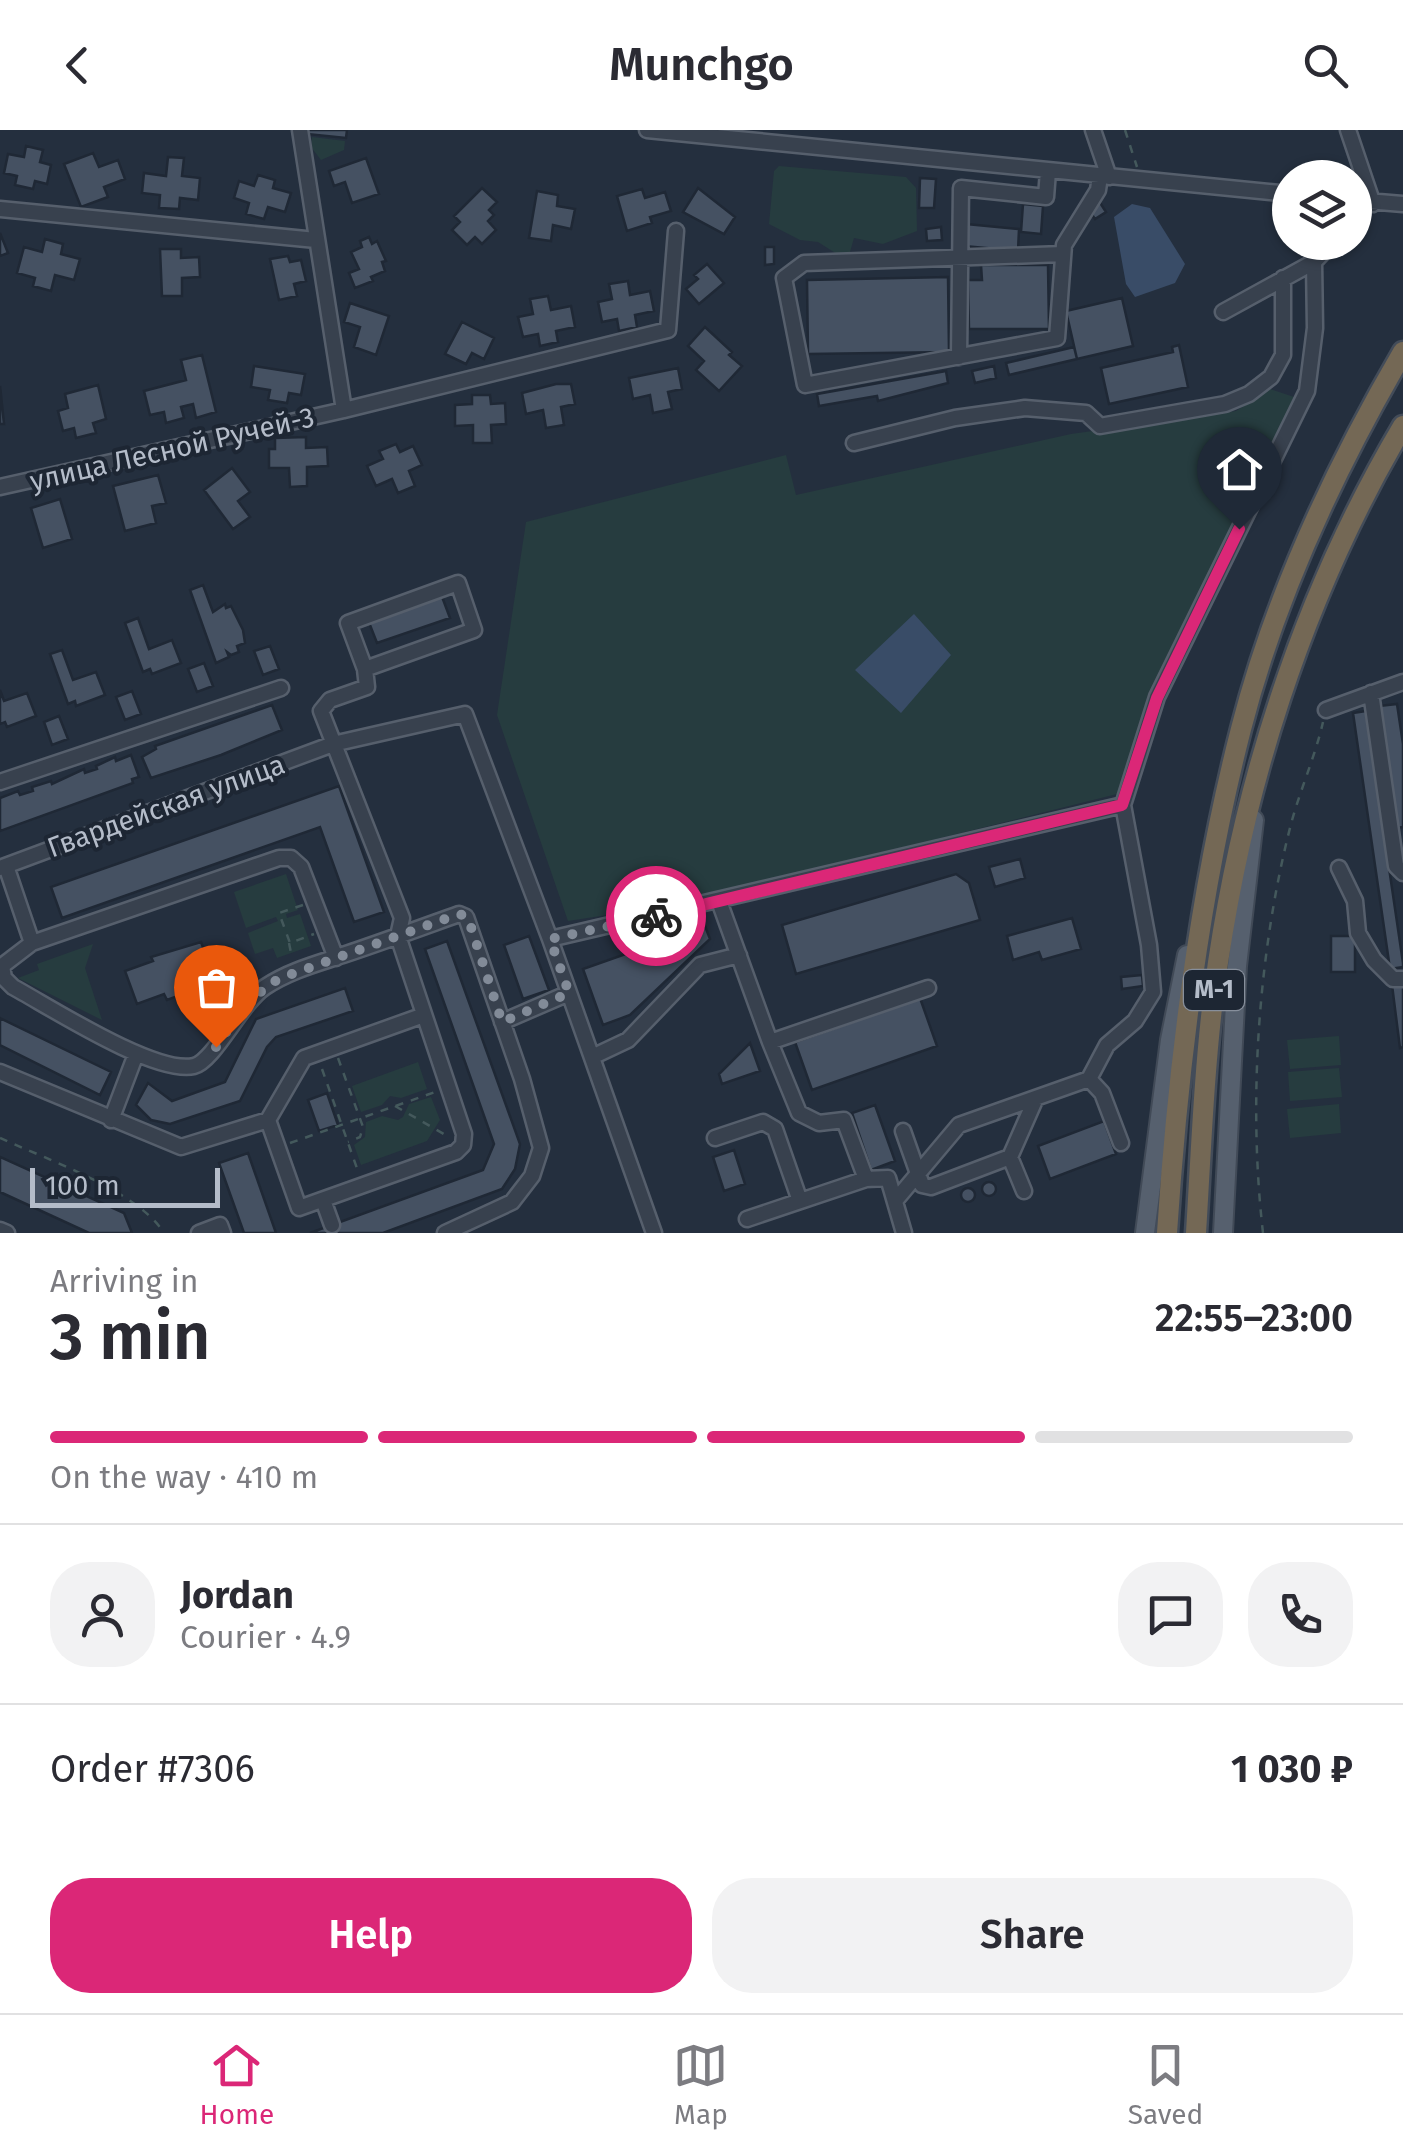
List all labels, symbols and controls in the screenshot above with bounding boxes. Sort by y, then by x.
icon: back [50,38,105,93]
text: Munchgo [609,38,794,92]
icon: search [1298,38,1353,93]
map controls [1272,160,1372,260]
button: layers [1272,160,1372,260]
street label: улица Лесной Ручей-3 [27,400,317,498]
pin [1197,427,1282,530]
icon: home [1212,442,1267,497]
street label: Гвардейская улица [43,748,289,864]
courier [606,866,706,966]
icon: bike [629,889,684,944]
pin [174,945,259,1048]
icon: bag [189,960,244,1015]
road number: М-1 [1184,970,1244,1010]
scale bar [30,1163,220,1208]
text: 100 m [45,1169,120,1202]
text: Arriving in [50,1262,198,1300]
text: 22:55–23:00 [1155,1295,1353,1341]
text: 3 min [50,1298,210,1376]
text: On the way · 410 m [50,1458,318,1496]
button: person [50,1562,155,1667]
button: chat [1118,1562,1223,1667]
button: phone [1248,1562,1353,1667]
text: Jordan [180,1572,294,1618]
text: Courier · 4.9 [180,1618,351,1656]
text: Order #7306 [50,1746,255,1792]
text: 1 030 ₽ [1231,1746,1353,1792]
button: Help [50,1878,692,1993]
button: Share [712,1878,1353,1993]
tab: Home [200,2038,274,2131]
tab: Map [673,2038,728,2131]
tab: Saved [1128,2038,1203,2131]

